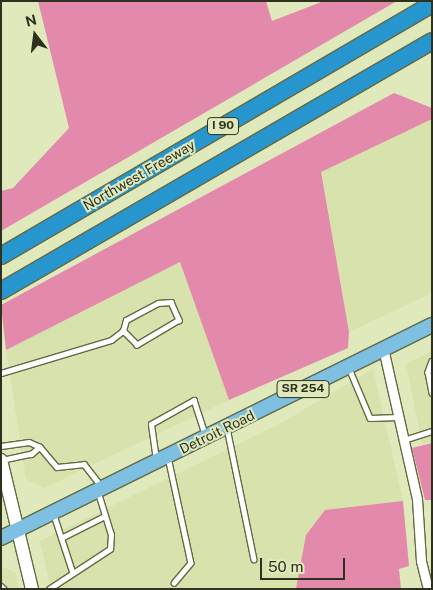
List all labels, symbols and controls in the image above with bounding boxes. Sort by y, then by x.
north arrow [10,10,60,60]
text: N [24,11,38,30]
road number: I 90 [207,116,239,136]
street label: Northwest Freeway [80,136,198,214]
road number: SR 254 [276,379,330,398]
street label: Detroit Road [177,407,257,457]
scale bar [263,548,348,580]
text: 50 m [268,558,303,575]

